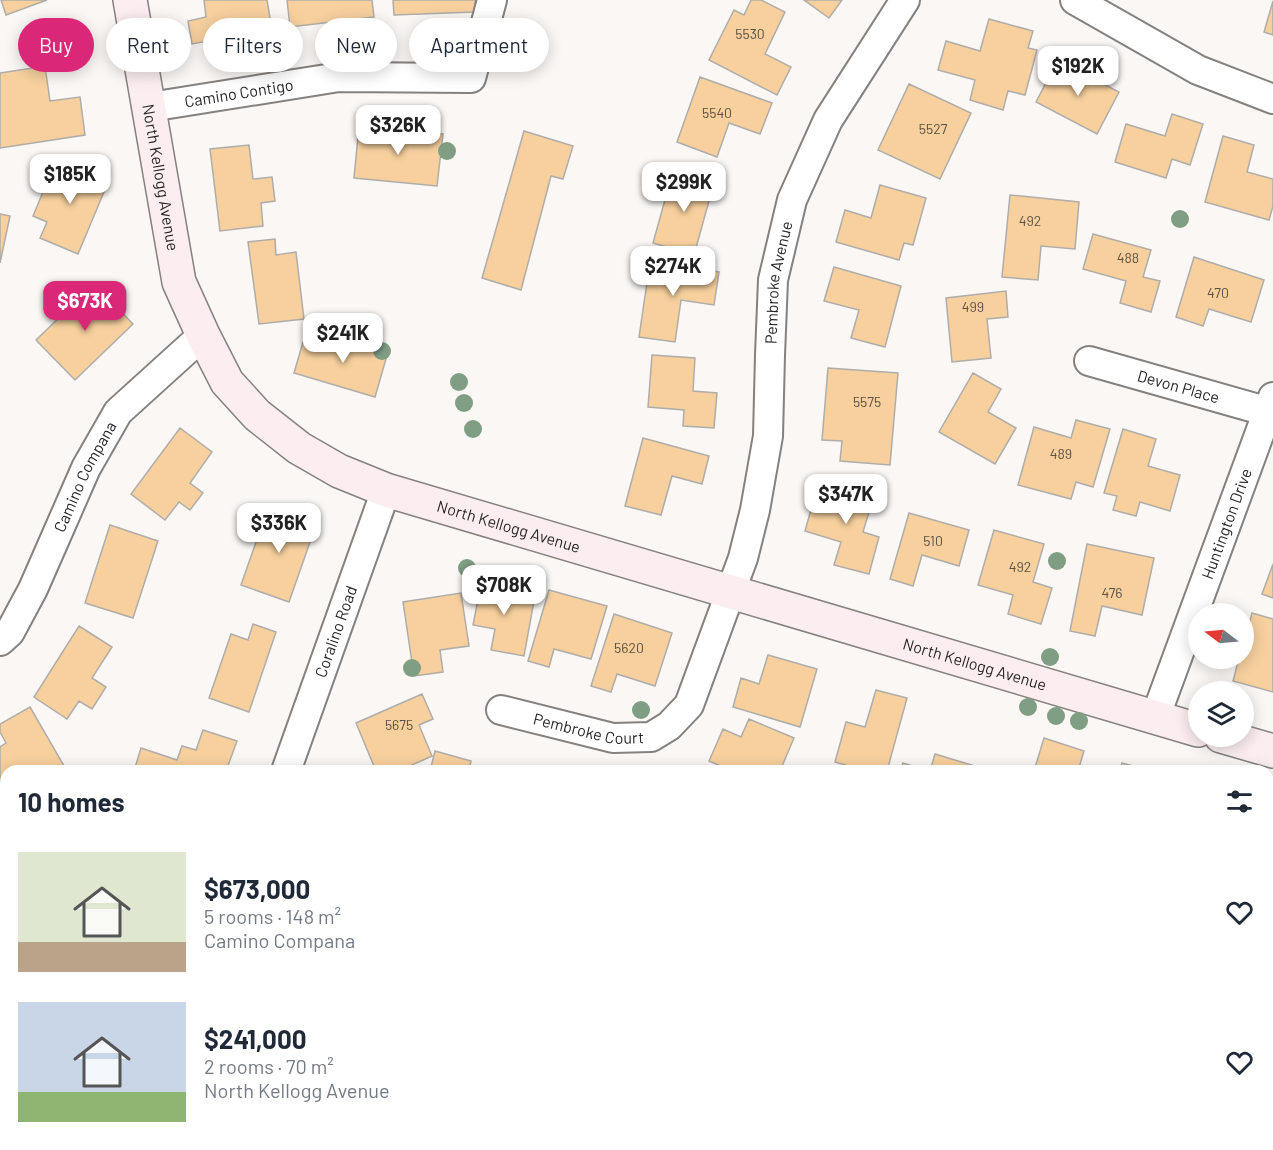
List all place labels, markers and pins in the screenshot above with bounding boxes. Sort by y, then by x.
pin: $192K [1036,46,1120,97]
pin: $326K [356,105,440,156]
pin: $185K [28,154,112,205]
pin: $299K [642,162,726,213]
pin: $274K [631,246,715,297]
pin: $673K [43,281,127,332]
pin: $241K [301,313,385,364]
pin: $347K [804,474,888,525]
pin: $336K [237,503,321,554]
pin: $708K [462,565,546,616]

